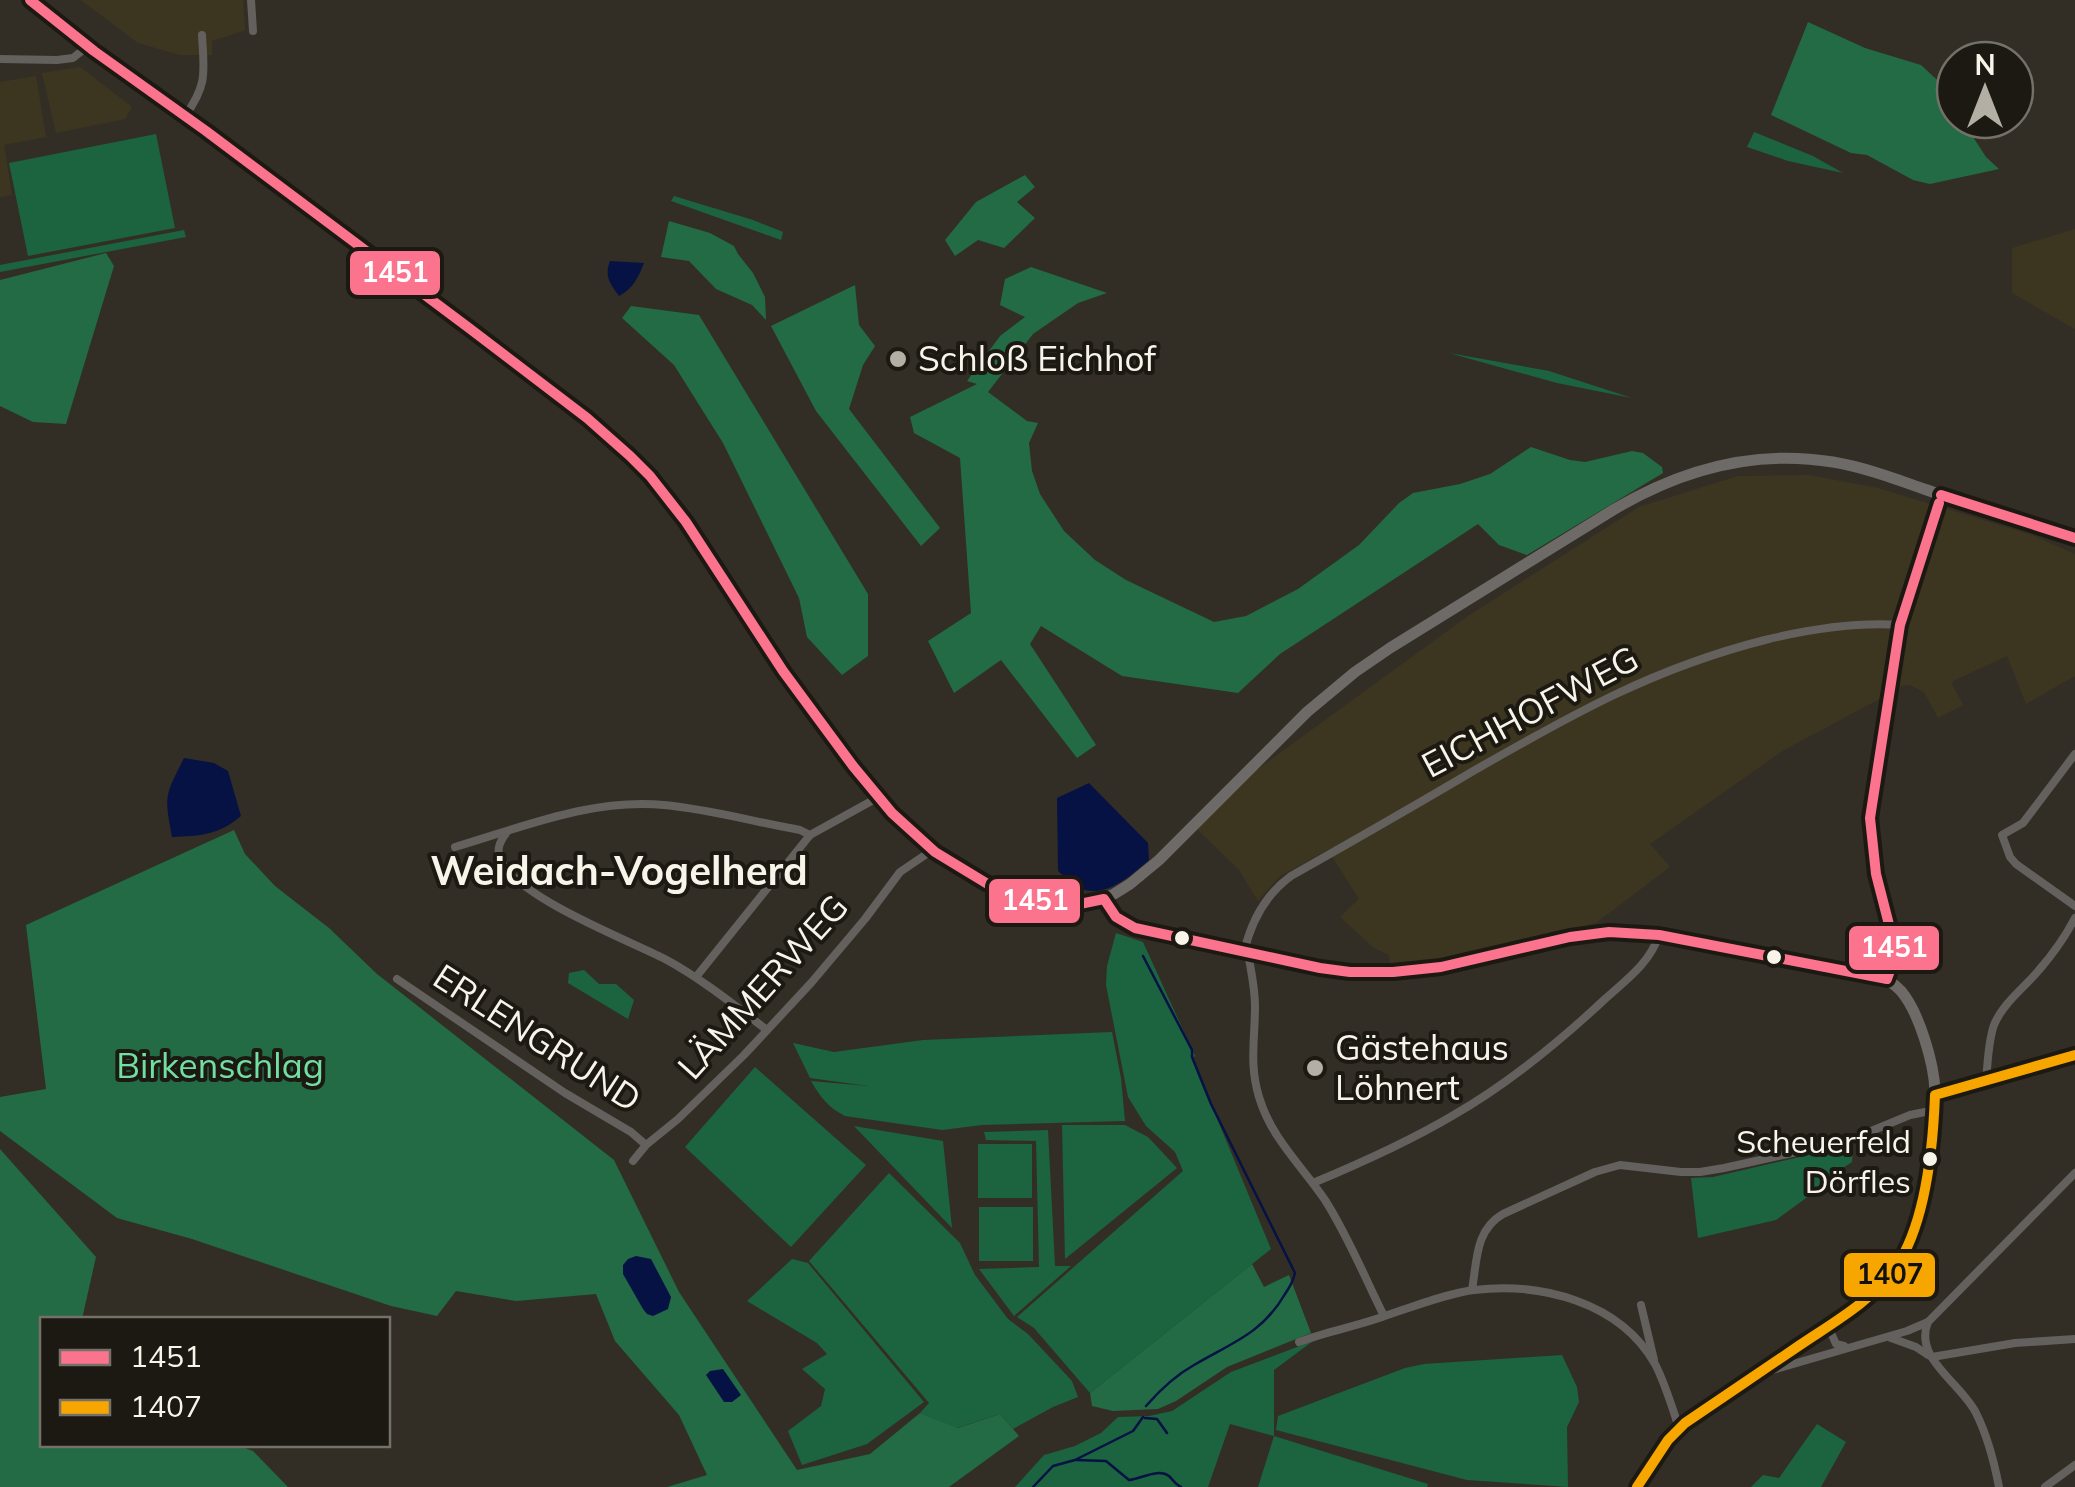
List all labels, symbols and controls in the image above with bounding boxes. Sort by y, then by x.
north arrow [1935,40,2035,140]
text: N [1974,47,1996,82]
line badge: 1451 [348,249,442,297]
text: 1451 [361,254,429,289]
place label: Schloß Eichhof [918,336,1157,380]
marker: Schloß Eichhof [887,348,909,370]
street label: EICHHOFWEG [1414,636,1645,787]
district label: Weidach-Vogelherd [430,845,808,895]
line badge: 1451 [987,877,1082,925]
text: 1451 [1001,882,1069,917]
street label: LÄMMERWEG [668,885,857,1088]
line badge: 1451 [1847,924,1941,972]
unlabelled marker [1172,928,1192,948]
text: 1451 [1860,929,1928,964]
unlabelled marker [1764,947,1784,967]
street label: ERLENGRUND [426,954,649,1120]
place label: Gästehaus Löhnert [1335,1025,1509,1109]
park label: Birkenschlag [116,1043,324,1087]
marker: Gästehaus Löhnert [1304,1057,1326,1079]
place label: Scheuerfeld Dörfles [1736,1121,1911,1201]
marker: Scheuerfeld Dörfles [1920,1149,1940,1169]
line badge: 1407 [1842,1251,1937,1299]
text: 1407 [1856,1256,1924,1291]
legend [40,1317,390,1447]
text: 1451 [130,1337,202,1375]
text: 1407 [130,1387,202,1425]

